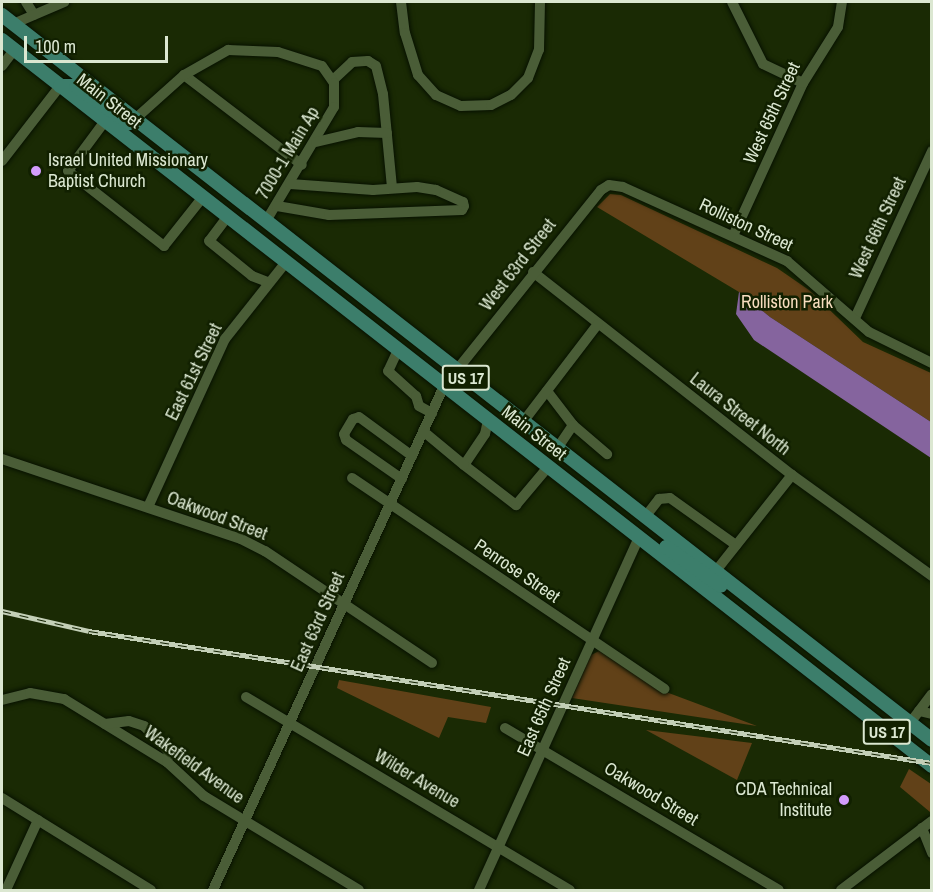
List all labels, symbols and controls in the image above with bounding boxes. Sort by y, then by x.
scale bar [27,24,171,62]
text: 100 m [35,34,76,59]
street label: West 65th Street [739,59,805,167]
street label: Main Street [72,69,146,133]
street label: 7000-1 Main Ap [252,102,324,204]
place label: Israel United Missionary Baptist Church [48,150,208,192]
marker: Israel United Missionary Baptist Church [29,164,43,178]
street label: West 66th Street [845,174,911,282]
street label: Rolliston Street [696,194,796,256]
street label: West 63rd Street [475,215,561,315]
park label: Rolliston Park [741,291,833,313]
street label: East 61st Street [161,320,227,424]
road number: US 17 [440,365,492,391]
street label: Laura Street North [686,368,794,460]
street label: Main Street [497,401,571,465]
street label: Oakwood Street [164,487,270,545]
street label: Penrose Street [470,535,564,607]
street label: East 63rd Street [286,569,350,675]
street label: East 65th Street [513,654,575,760]
road number: US 17 [862,719,912,745]
street label: Wakefield Avenue [140,721,248,809]
street label: Wilder Avenue [370,745,464,813]
street label: Oakwood Street [600,757,702,831]
place label: CDA Technical Institute [734,779,832,822]
marker: CDA Technical Institute [837,793,851,807]

